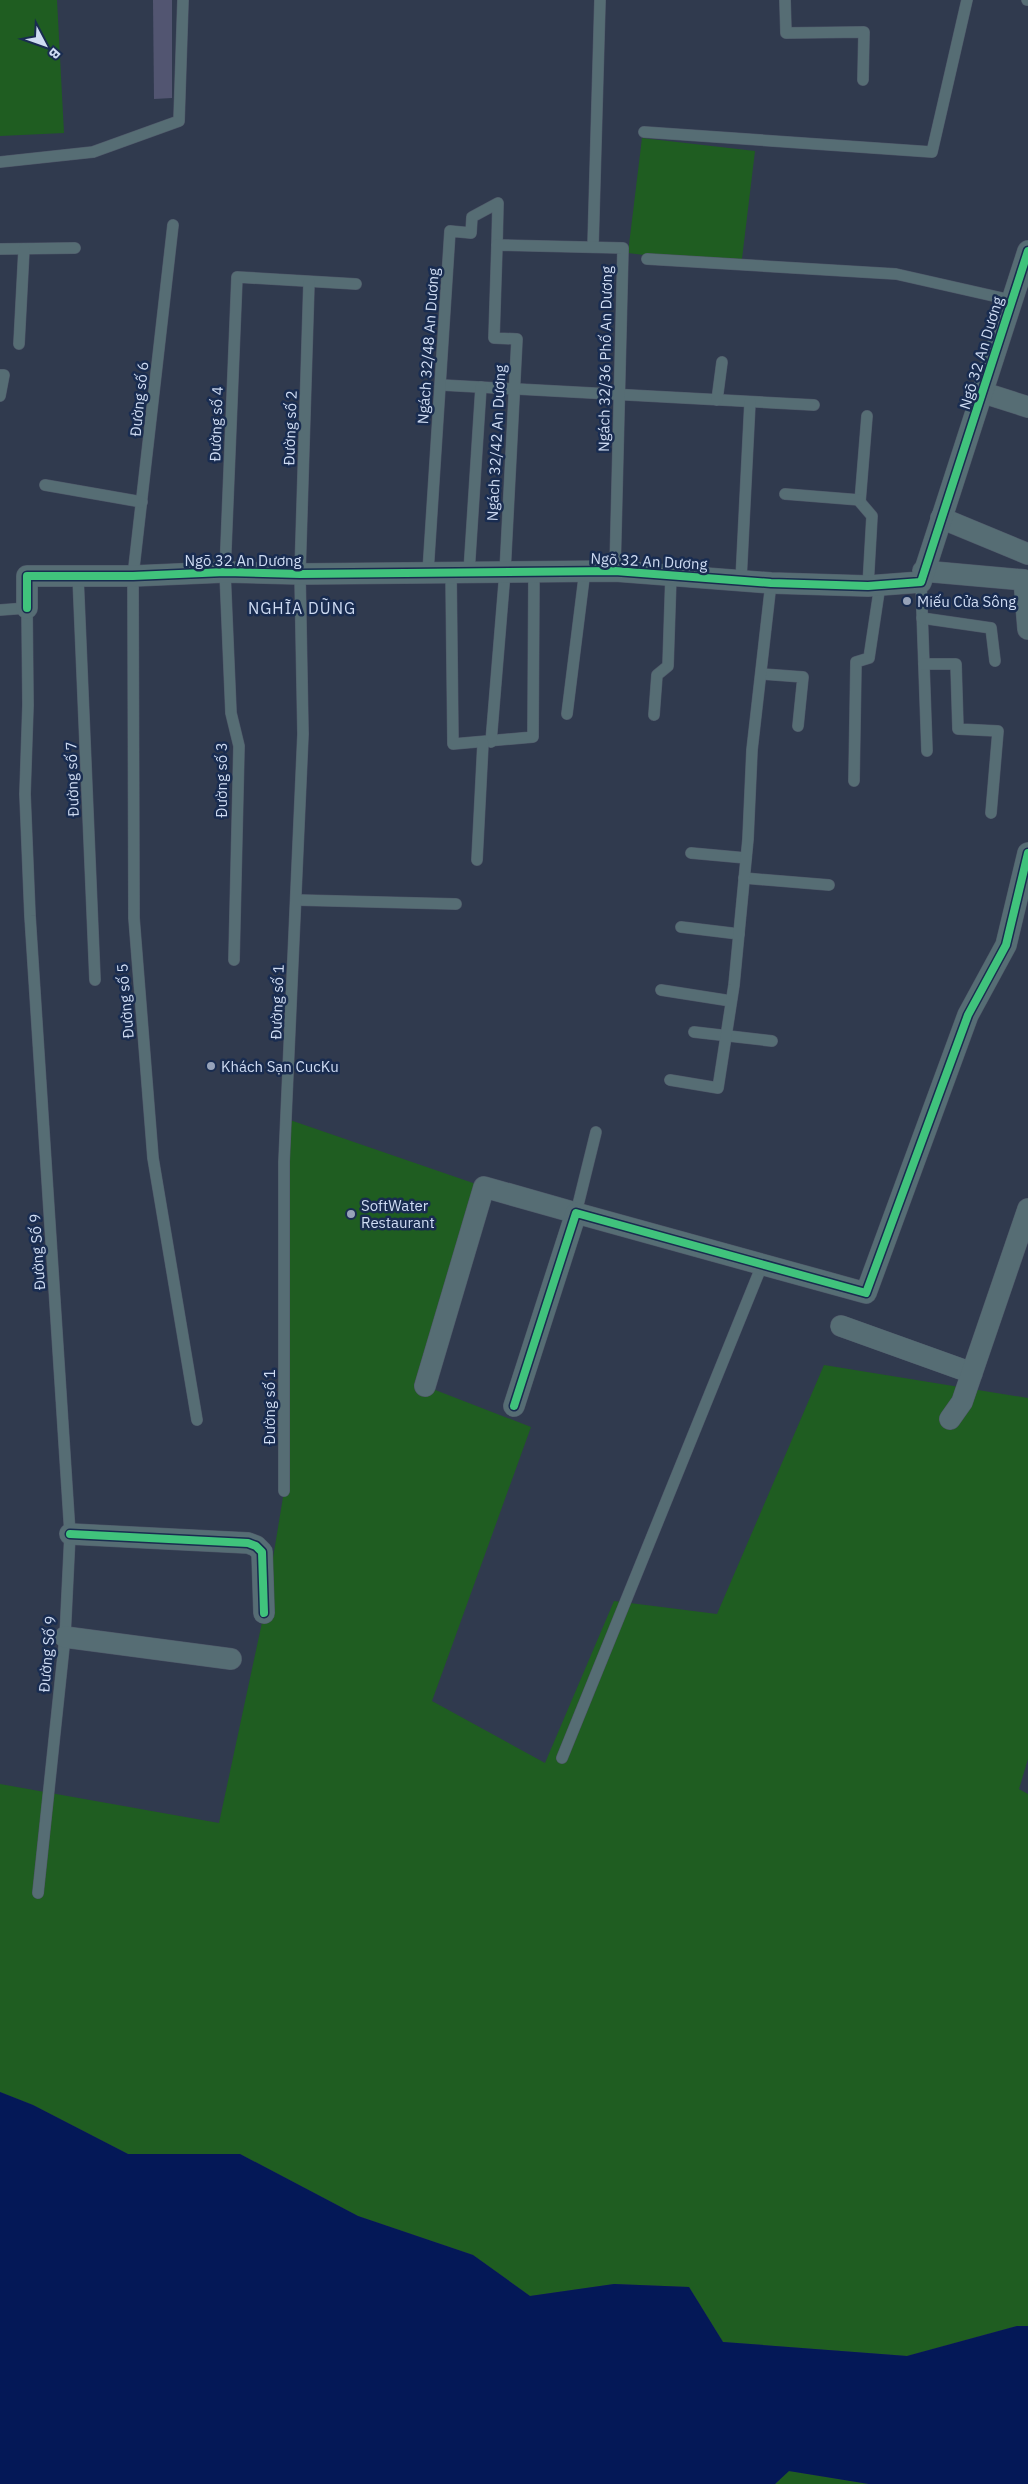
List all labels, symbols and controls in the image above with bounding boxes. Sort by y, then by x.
north arrow [20,20,70,70]
text: B [45,44,65,63]
street label: Ngách 32/36 Phố An Dương [594,266,616,452]
street label: Ngách 32/48 An Dương [413,267,443,425]
street label: Ngõ 32 An Dương [955,294,1007,412]
street label: Đường số 6 [126,361,152,437]
street label: Ngách 32/42 An Dương [482,364,510,522]
street label: Đường số 4 [205,386,227,462]
street label: Đường số 2 [279,390,301,466]
street label: Ngõ 32 An Dương [590,548,708,574]
street label: Ngõ 32 An Dương [184,551,302,570]
place label: Miếu Cửa Sông [917,592,1016,611]
marker: Miếu Cửa Sông [901,595,913,607]
district label: NGHĨA DŨNG [248,598,356,618]
street label: Đường số 7 [61,741,83,817]
street label: Đường số 3 [212,742,231,818]
street label: Đường số 5 [112,963,138,1039]
street label: Đường số 1 [266,964,288,1040]
place label: Khách Sạn CucKu [221,1057,339,1076]
marker: Khách Sạn CucKu [205,1060,217,1072]
place label: SoftWater Restaurant [361,1196,435,1232]
marker: SoftWater Restaurant [345,1208,357,1220]
street label: Đường Số 9 [25,1213,49,1291]
street label: Đường số 1 [260,1369,279,1445]
street label: Đường Số 9 [34,1615,60,1693]

